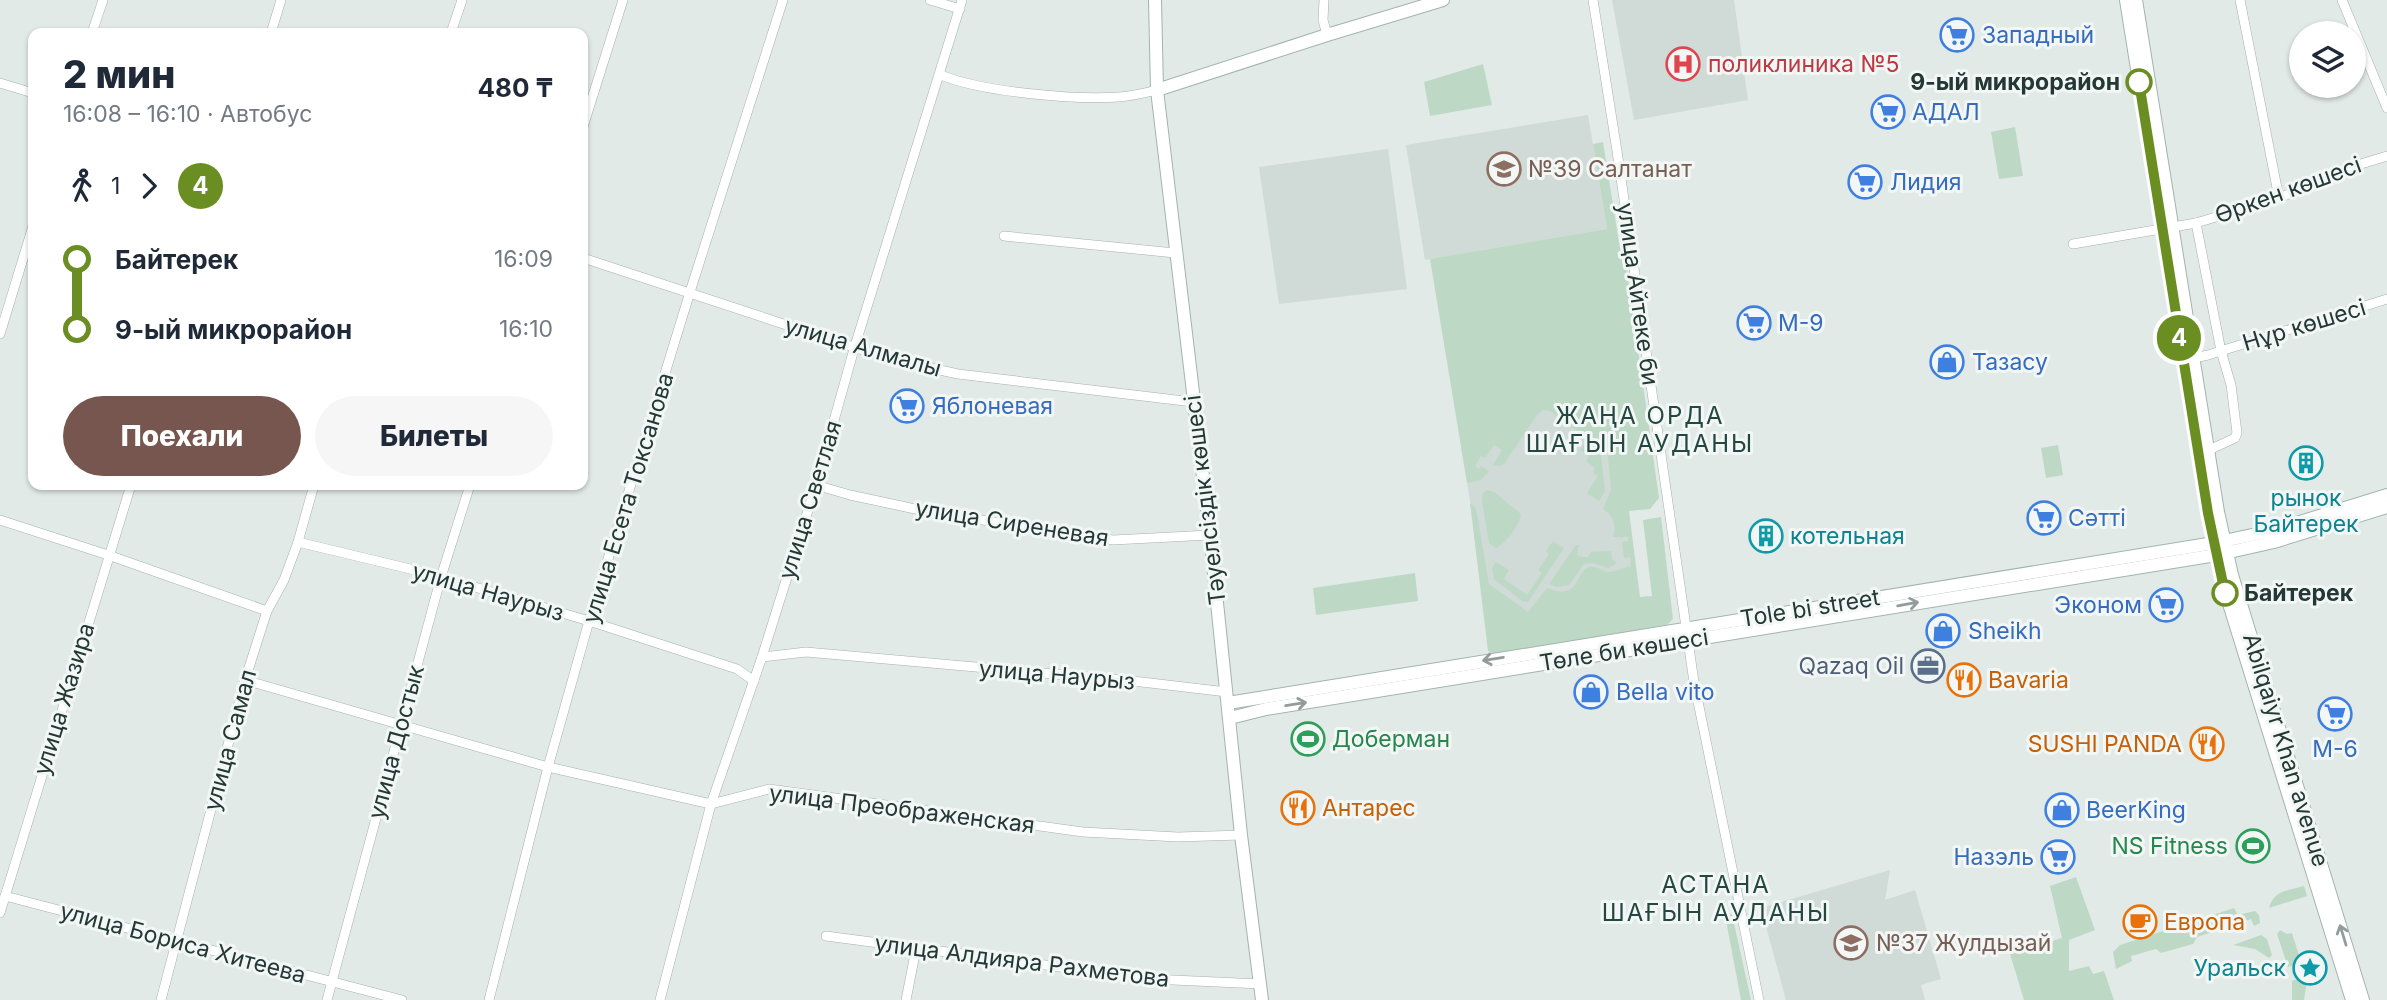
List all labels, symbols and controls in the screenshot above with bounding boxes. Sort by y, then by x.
supermarket icon: Западный [1938,16,1976,54]
place label: Западный [1982,21,2094,49]
map controls [2289,21,2366,98]
button: layers [2289,21,2366,98]
hospital icon: поликлиника №5 [1664,45,1702,83]
place label: поликлиника №5 [1708,50,1900,78]
text: 2 мин [63,51,175,97]
place label: 9-ый микрорайон [1910,68,2120,96]
marker: 9-ый микрорайон [2126,69,2152,95]
text: 480 ₸ [477,72,553,103]
supermarket icon: АДАЛ [1869,93,1907,131]
place label: АДАЛ [1912,98,1980,126]
text: 16:08 – 16:10 · Автобус [63,100,312,128]
school or university icon: №39 Салтанат [1485,150,1523,188]
street label: Өркен көшесі [2211,151,2365,229]
place label: №39 Салтанат [1528,155,1692,183]
supermarket icon: Лидия [1846,163,1884,201]
icon: walk [63,167,101,205]
icon: forward [130,167,168,205]
place label: Лидия [1890,168,1962,196]
text: 4 [192,171,209,200]
text: 1 [111,172,120,200]
street label: улица Айтеке би [1611,201,1665,387]
text: Байтерек [115,244,238,275]
text: 16:09 [494,245,553,273]
street label: Нұр көшесі [2239,293,2369,357]
supermarket icon: M-9 [1735,304,1773,342]
place label: M-9 [1778,309,1824,337]
street label: улица Алмалы [781,311,945,383]
text: 9-ый микрорайон [115,314,352,345]
text: 16:10 [499,315,553,343]
line badge: 4 [2156,315,2202,361]
text: 4 [2171,323,2187,352]
shop icon: Тазасу [1928,343,1966,381]
place label: Тазасу [1972,348,2048,376]
street label: улица Есета Токсанова [577,369,679,627]
supermarket icon: Яблоневая [888,387,926,425]
place label: Яблоневая [932,392,1053,420]
street label: Тәуелсіздік көшесі [1178,394,1232,606]
button: Поехали [63,396,301,476]
button: Билеты [315,396,553,476]
district label: ЖАҢА ОРДА ШАҒЫН АУДАНЫ [1526,401,1754,458]
street label: улица Светлая [773,417,847,583]
building icon: рынок Байтерек [2287,444,2325,482]
place label: рынок Байтерек [2253,484,2359,538]
street label: улица Сиреневая [913,494,1111,552]
supermarket icon: Cәтті [2025,499,2063,537]
place label: Cәтті [2068,504,2126,532]
building icon: котельная [1747,517,1785,555]
place label: котельная [1790,522,1905,550]
street label: улица Наурыз [409,557,567,627]
place label: Байтерек [2244,579,2354,607]
marker: Байтерек [2212,580,2238,606]
street label: Tole bi street [1738,583,1882,633]
supermarket icon: Эконом [2147,586,2185,624]
place label: Эконом [2054,591,2142,619]
one-way arrow [1896,597,1919,610]
shop icon: Sheikh [1924,612,1962,650]
place label: Sheikh [1968,617,2042,645]
street label: улица Жазира [28,619,100,779]
street label: Төле би көшесі [1538,623,1710,677]
street label: Abilqaiyr Khan avenue [2237,630,2335,870]
office icon: Qazaq Oil [1909,647,1947,685]
place label: Qazaq Oil [1799,652,1904,680]
one-way arrow [1482,653,1505,666]
street label: улица Наурыз [978,654,1136,696]
restaurant icon: Bavaria [1945,661,1983,699]
street label: улица Достык [362,662,430,822]
street label: улица Самал [198,666,262,814]
place label: Bavaria [1988,666,2069,694]
shop icon: Bella vito [1572,673,1610,711]
place label: Bella vito [1616,678,1715,706]
supermarket icon: M-6 [2316,695,2354,733]
one-way arrow [1284,697,1307,710]
sports icon: Доберман [1289,720,1327,758]
place label: Доберман [1332,725,1450,753]
restaurant icon: SUSHI PANDA [2188,725,2226,763]
place label: SUSHI PANDA [2028,730,2182,758]
place label: M-6 [2312,735,2358,763]
street label: улица Преображенская [768,779,1036,839]
restaurant icon: Антарес [1279,789,1317,827]
shop icon: BeerKing [2043,791,2081,829]
place label: Антарес [1322,794,1416,822]
place label: BeerKing [2086,796,2186,824]
sports icon: NS Fitness [2234,827,2272,865]
place label: NS Fitness [2111,832,2228,860]
supermarket icon: Назэль [2039,838,2077,876]
place label: Назэль [1954,843,2034,871]
district label: АСТАНА ШАҒЫН АУДАНЫ [1602,870,1830,927]
street label: улица Бориса Хитеева [57,897,309,989]
cafe icon: Европа [2121,903,2159,941]
place label: Европа [2164,908,2245,936]
school or university icon: №37 Жулдызай [1832,924,1870,962]
one-way arrow [2336,924,2349,946]
street label: улица Алдияра Рахметова [873,929,1171,993]
place label: №37 Жулдызай [1876,929,2051,957]
place icon: Уральск [2291,949,2329,987]
place label: Уральск [2194,954,2287,982]

